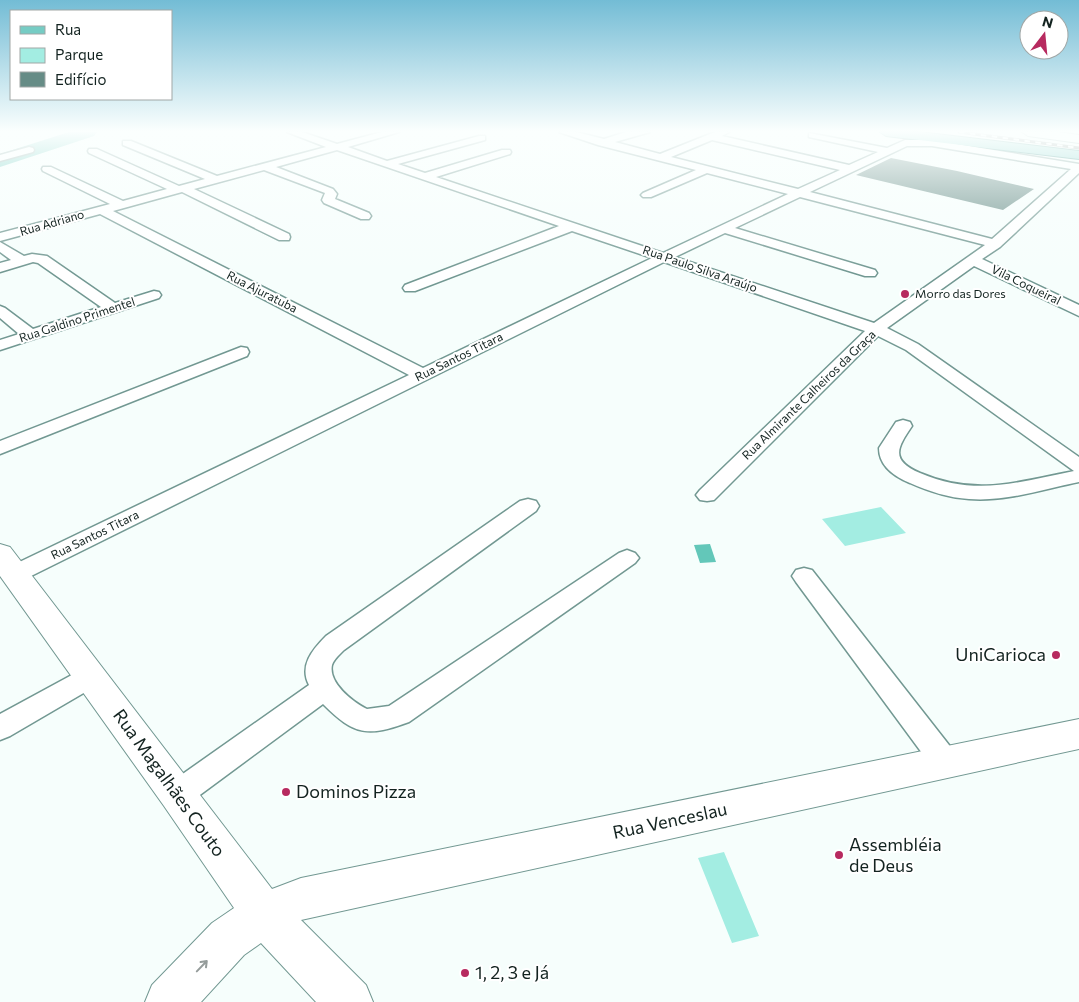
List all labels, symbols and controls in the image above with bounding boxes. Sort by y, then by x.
legend [10,10,172,100]
north arrow [1019,10,1069,60]
text: N [1040,12,1055,32]
text: Rua [55,20,81,38]
text: Parque [55,45,103,63]
text: Edifício [55,70,106,88]
street label: Rua Adriano [18,206,86,238]
street label: Rua Paulo Silva Araújo [641,242,759,294]
street label: Vila Coqueiral [989,261,1063,307]
street label: Rua Ajuratuba [225,267,300,315]
place label: Morro das Dores [915,286,1006,300]
marker: Morro das Dores [899,288,911,300]
street label: Rua Galdino Primentel [17,294,136,344]
street label: Rua Almirante Calheiros da Graça [739,327,878,462]
street label: Rua Santos Titara [412,329,505,383]
street label: Rua Santos Titara [48,507,141,561]
place label: UniCarioca [955,643,1046,665]
marker: UniCarioca [1050,649,1062,661]
street label: Rua Magalhães Couto [109,704,231,860]
place label: Dominos Pizza [296,780,416,802]
marker: Dominos Pizza [280,786,292,798]
street label: Rua Venceslau [611,797,729,843]
place label: Assembléia de Deus [849,833,942,876]
marker: Assembléia de Deus [833,849,845,861]
one-way arrow [196,960,208,972]
place label: 1, 2, 3 e Já [475,961,549,983]
marker: 1, 2, 3 e Já [459,967,471,979]

